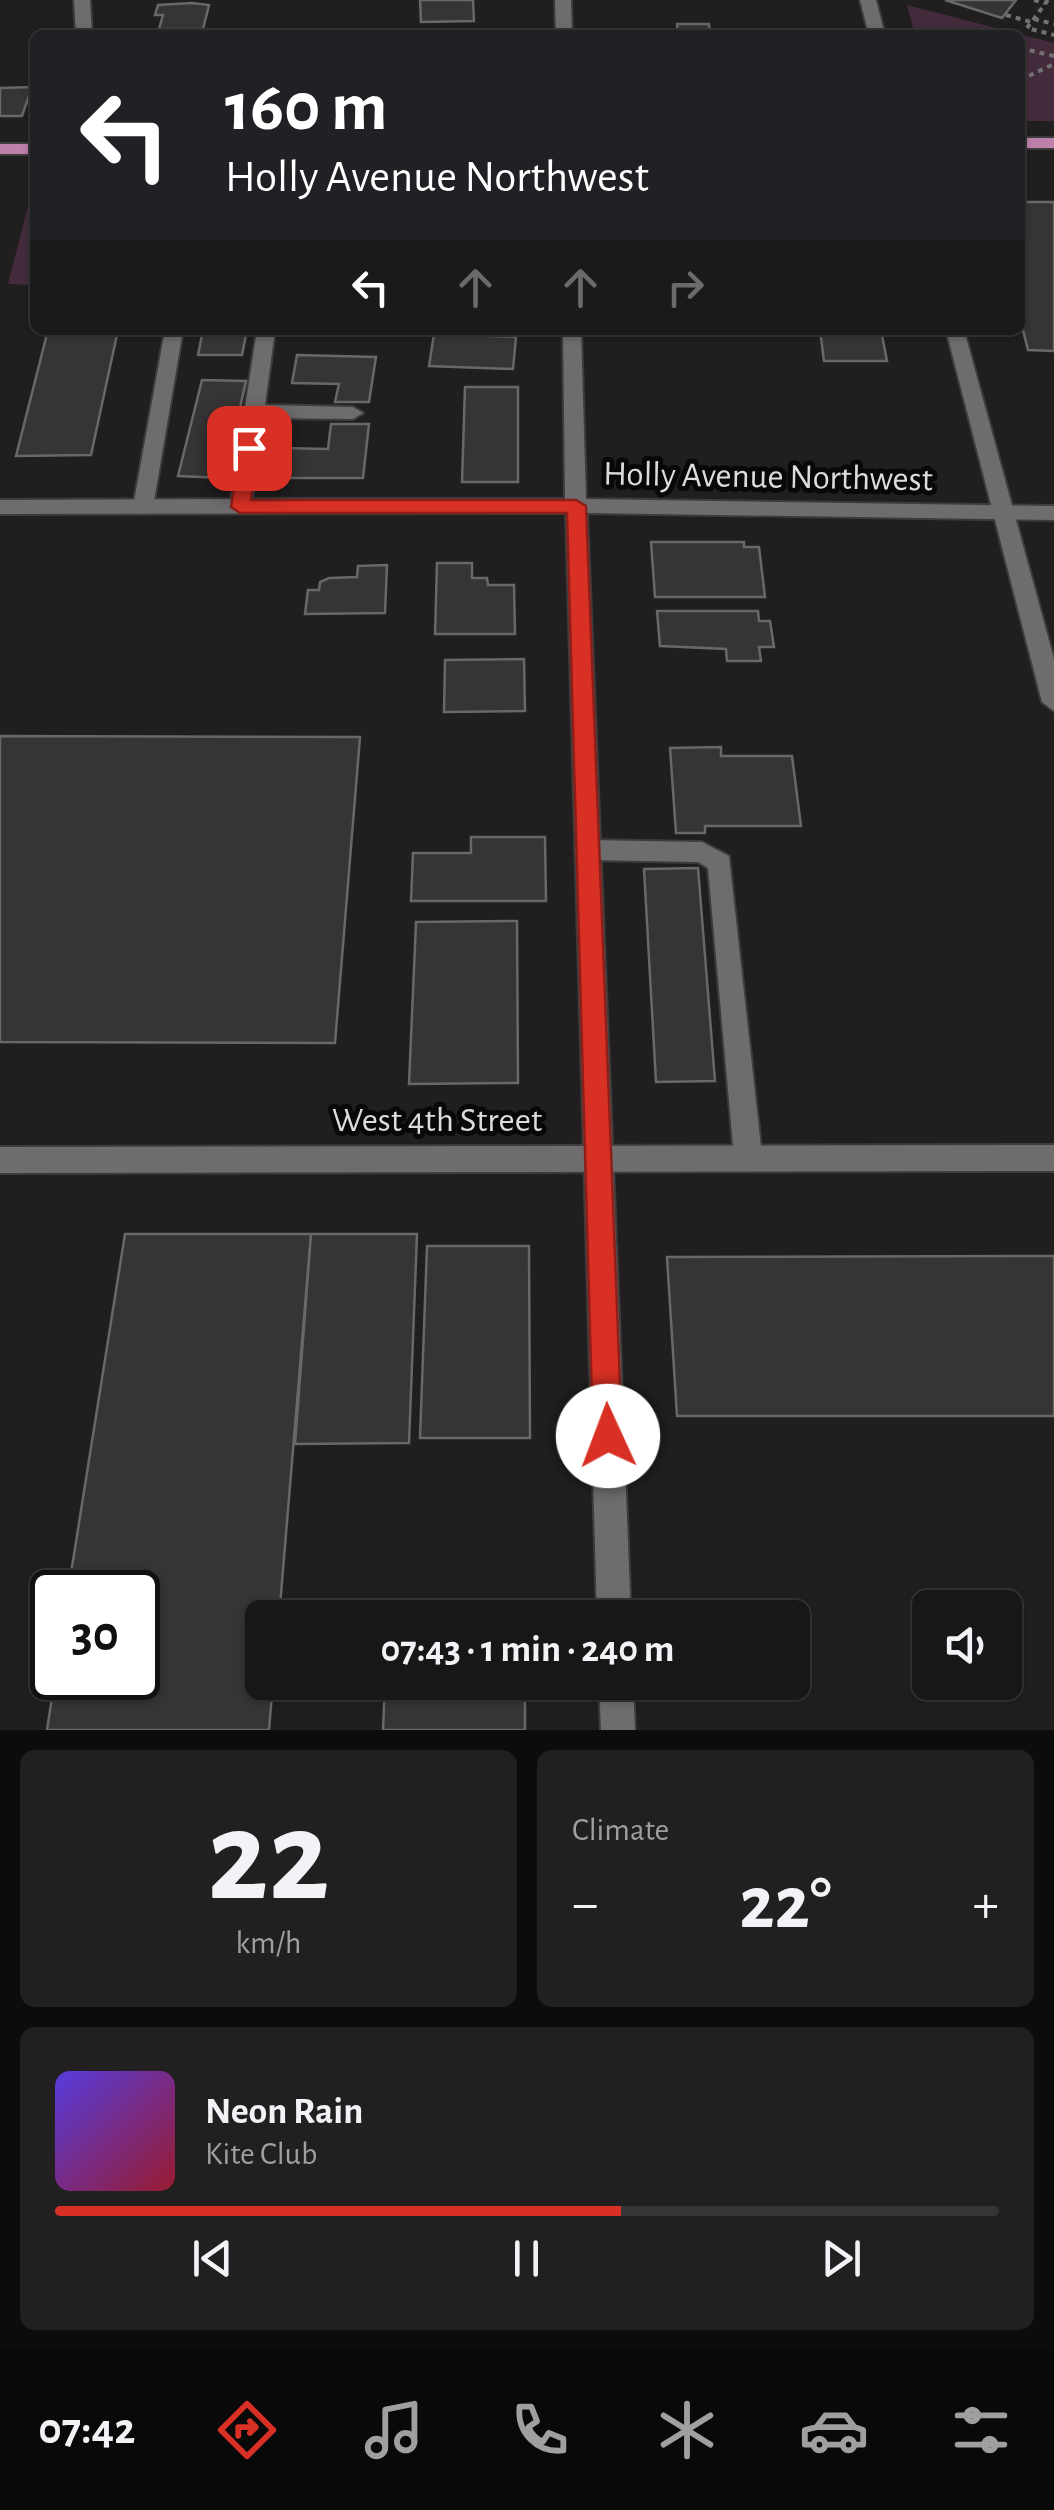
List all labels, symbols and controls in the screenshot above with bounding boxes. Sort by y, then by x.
icon: left [60,70,190,200]
text: 160 m [225,73,388,143]
text: Holly Avenue Northwest [225,155,649,200]
icon: left [343,260,398,315]
icon: ahead [448,260,503,315]
icon: ahead [553,260,608,315]
icon: right [658,260,713,315]
pin [207,406,292,491]
icon: arrive [222,421,277,476]
street label: Holly Avenue Northwest [603,457,933,497]
street label: West 4th Street [332,1103,542,1138]
position arrow [556,1384,660,1488]
speed limit sign: 30 [30,1570,160,1700]
map controls [912,1590,1022,1700]
button: sound [912,1590,1022,1700]
text: 07:43 · 1 min · 240 m [380,1631,675,1669]
text: 22 [207,1794,330,1924]
text: Climate [572,1814,669,1846]
text: 22° [739,1867,832,1942]
text: − [572,1877,598,1932]
text: + [973,1877,999,1932]
text: km/h [235,1927,302,1959]
text: Neon Rain [205,2093,363,2131]
text: Kite Club [205,2138,317,2170]
icon: previous [185,2231,240,2286]
icon: pause [499,2231,554,2286]
icon: next [814,2231,869,2286]
icon: directions [212,2395,282,2465]
icon: music [359,2395,429,2465]
icon: phone [505,2395,575,2465]
icon: climate [652,2395,722,2465]
icon: car [799,2395,869,2465]
icon: filters [946,2395,1016,2465]
text: 07:42 [38,2407,135,2452]

